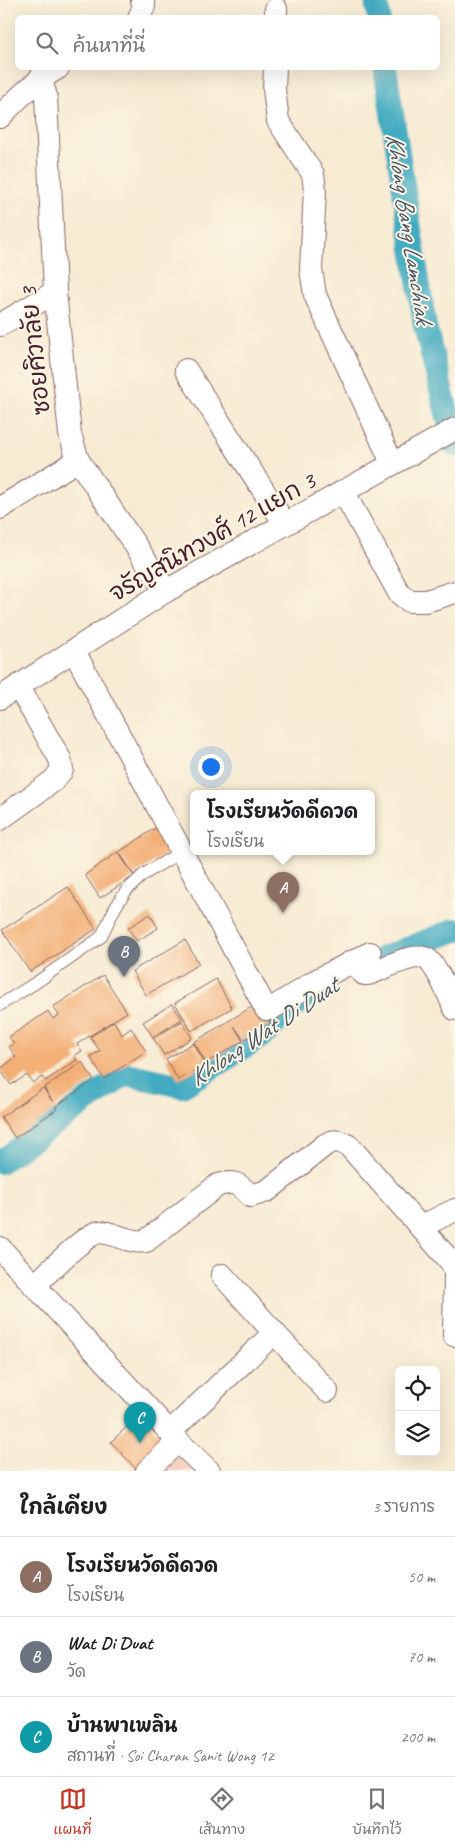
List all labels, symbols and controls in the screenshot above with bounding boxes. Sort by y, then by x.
search box [15,15,440,70]
icon: search [33,29,61,57]
text: ค้นหาที่นี่ [73,34,145,58]
water label: Khlong Bang Lamchiak [378,131,441,330]
street label: ซอยศิวาลัย 3 [13,283,57,417]
street label: จรัญสนิทวงศ์ 12 แยก 3 [103,464,323,608]
your location [198,754,224,780]
popup [190,790,375,855]
text: โรงเรียนวัดดีดวด [207,800,358,824]
text: โรงเรียน [207,832,264,852]
pin: A [267,872,299,913]
pin: B [108,936,140,977]
water label: Khlong Wat Di Duat [183,968,348,1093]
map controls [395,1366,440,1456]
button: locate [395,1366,440,1411]
pin: C [124,1402,156,1443]
button: layers [395,1411,440,1456]
text: ใกล้เคียง [20,1494,107,1520]
text: 3 รายการ [373,1497,435,1517]
text: โรงเรียนวัดดีดวด [67,1554,218,1578]
text: A [32,1567,40,1587]
text: 50 m [408,1567,435,1587]
text: โรงเรียน [67,1586,124,1606]
text: Wat Di Duat [67,1631,152,1655]
text: B [32,1647,40,1667]
text: 70 m [408,1647,435,1667]
text: วัด [67,1662,86,1682]
text: บ้านพาเพลิน [67,1714,178,1738]
text: C [32,1727,40,1747]
text: 200 m [401,1727,435,1747]
text: สถานที่ · Soi Charan Sanit Wong 12 [67,1746,274,1766]
tab: แผนที่ [54,1785,91,1839]
tab: เส้นทาง [199,1785,245,1839]
tab: บันทึกไว้ [352,1785,401,1839]

